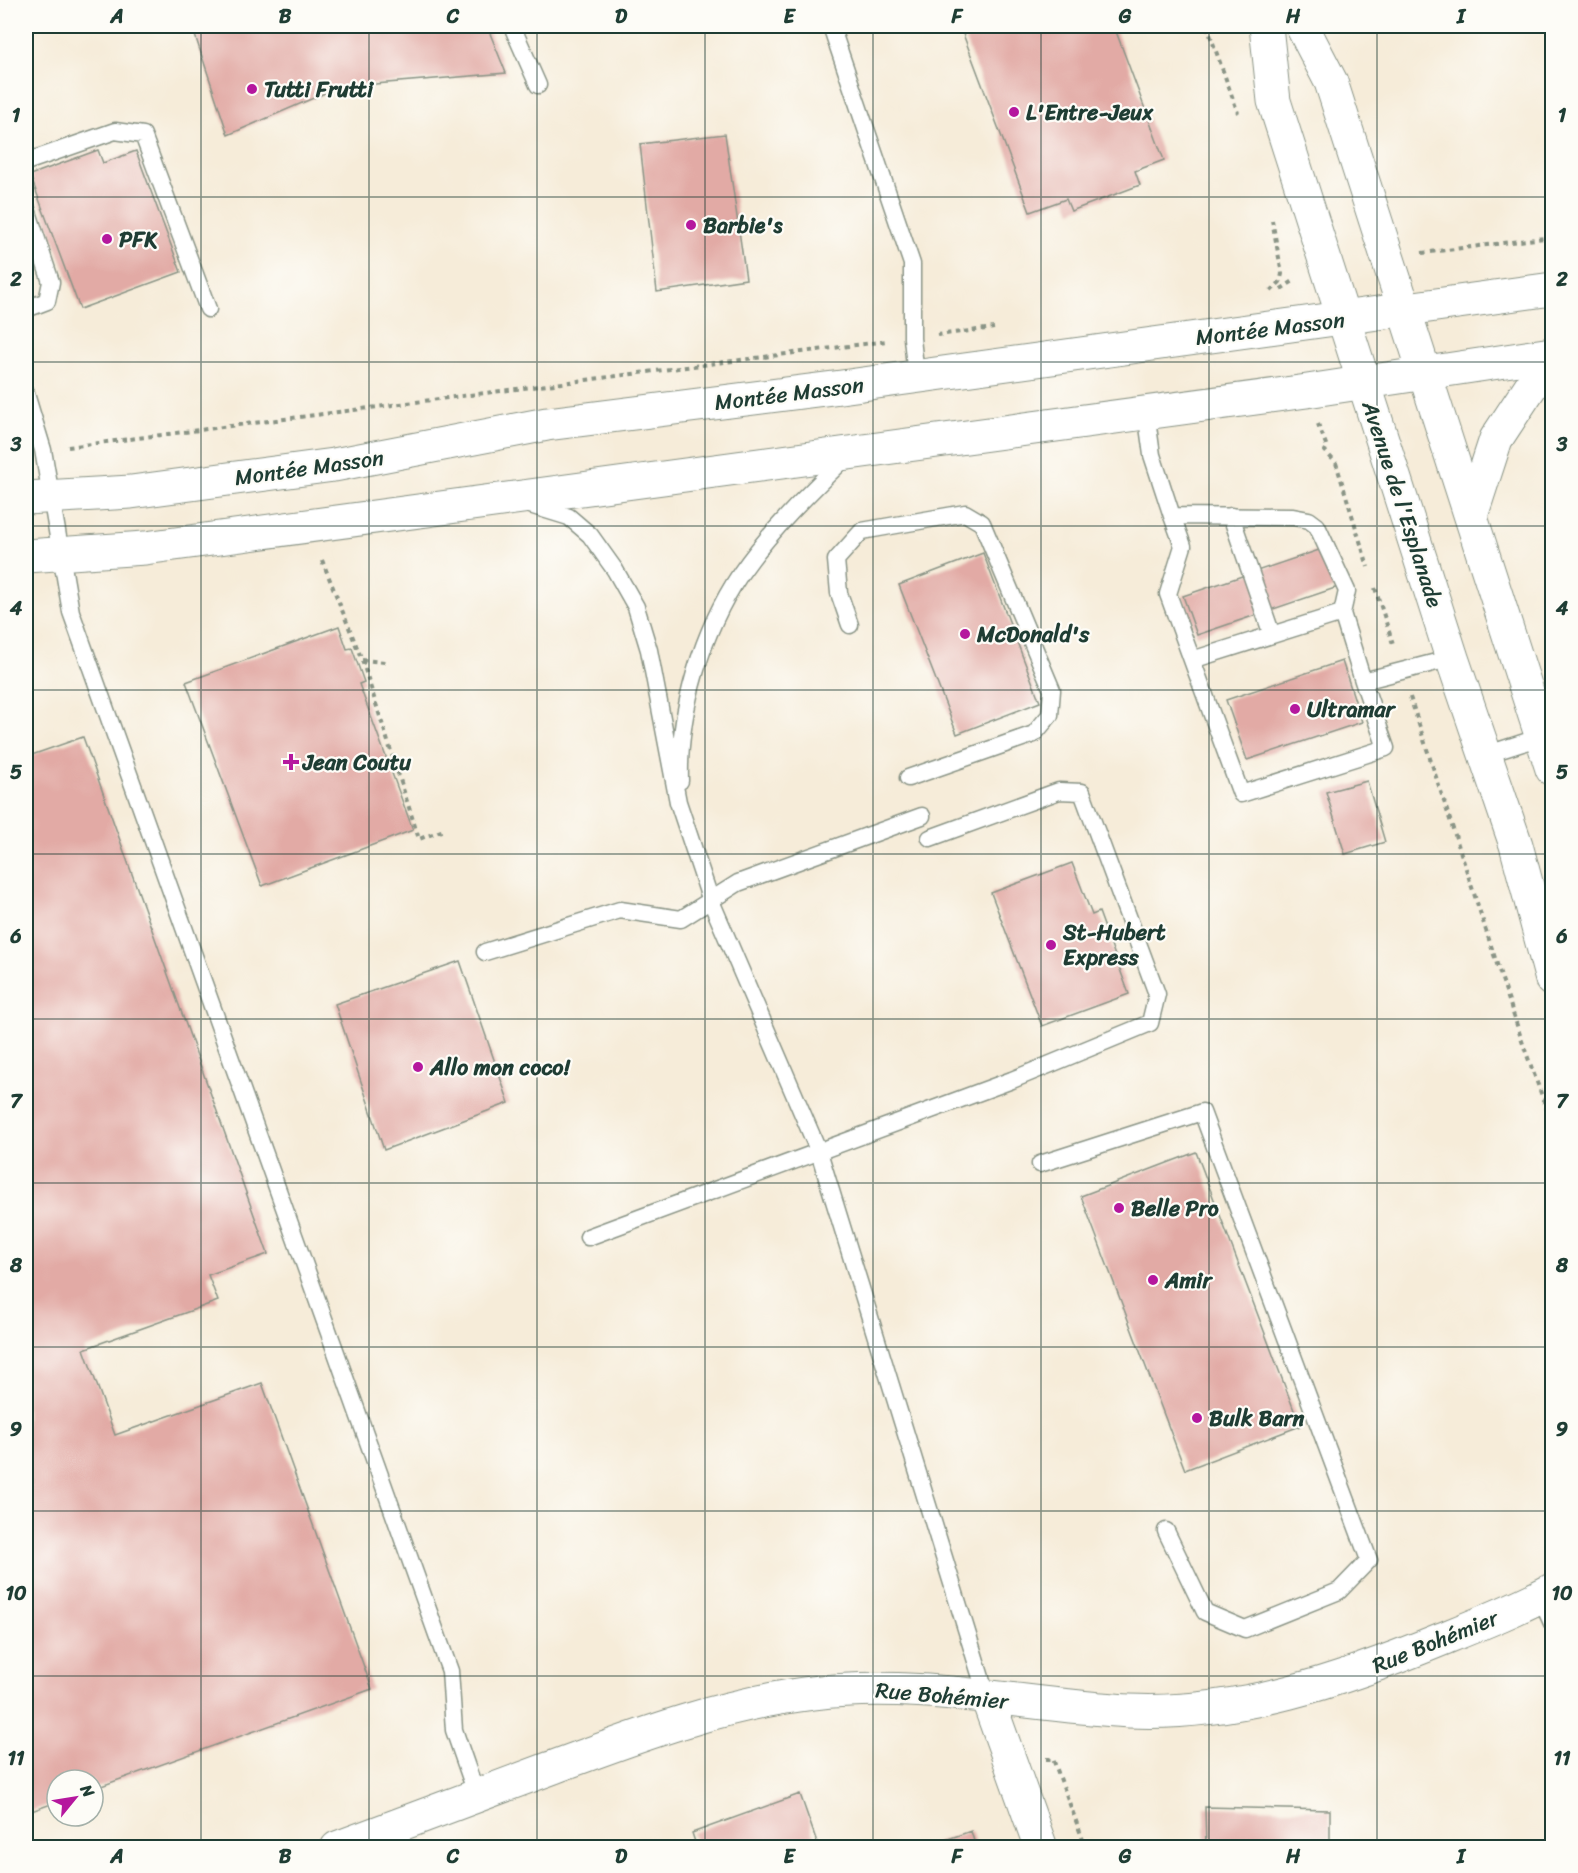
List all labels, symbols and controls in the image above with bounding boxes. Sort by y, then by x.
text: A [109,0,124,34]
text: B [279,0,292,34]
text: C [446,0,460,34]
text: D [615,0,628,34]
text: E [783,0,796,34]
text: F [951,0,964,34]
text: G [1118,0,1132,34]
text: H [1285,0,1301,34]
text: I [1456,0,1467,34]
place label: Tutti Frutti [264,70,375,109]
marker: Tutti Frutti [245,82,259,96]
place label: L'Entre-Jeux [1026,93,1154,132]
text: 1 [12,98,21,133]
text: 1 [1558,98,1567,133]
marker: L'Entre-Jeux [1007,105,1021,119]
place label: Barbie's [703,206,784,245]
marker: Barbie's [684,218,698,232]
place label: PFK [119,220,158,259]
marker: PFK [100,232,114,246]
text: 2 [9,262,22,297]
text: 2 [1555,262,1568,297]
street label: Montée Masson [1193,300,1347,357]
street label: Montée Masson [712,365,866,422]
street label: Avenue de l'Esplanade [1350,395,1454,613]
text: 3 [10,427,22,462]
text: 3 [1556,427,1568,462]
street label: Montée Masson [232,438,386,497]
text: 4 [9,591,23,626]
text: 4 [1555,591,1569,626]
place label: McDonald's [976,615,1090,654]
marker: McDonald's [958,627,972,641]
place label: Ultramar [1307,690,1396,729]
marker: Ultramar [1288,702,1302,716]
place label: Jean Coutu [301,743,411,782]
text: 5 [10,755,22,790]
marker: Jean Coutu [284,755,298,769]
text: 5 [1556,755,1568,790]
place label: St-Hubert Express [1062,913,1166,977]
text: 6 [9,919,22,954]
text: 6 [1555,919,1568,954]
marker: St-Hubert Express [1044,938,1058,952]
place label: Allo mon coco! [429,1048,572,1087]
marker: Allo mon coco! [411,1060,425,1074]
text: 7 [10,1084,23,1119]
text: 7 [1556,1084,1569,1119]
place label: Belle Pro [1131,1189,1219,1228]
marker: Belle Pro [1112,1201,1126,1215]
text: 8 [9,1248,23,1283]
text: 8 [1555,1248,1569,1283]
place label: Amir [1164,1261,1213,1300]
marker: Amir [1146,1273,1160,1287]
place label: Bulk Barn [1209,1399,1305,1438]
marker: Bulk Barn [1190,1411,1204,1425]
text: 9 [10,1412,22,1447]
text: 9 [1556,1412,1568,1447]
text: 10 [5,1576,27,1611]
text: 10 [1551,1576,1573,1611]
street label: Rue Bohémier [1366,1598,1505,1685]
street label: Rue Bohémier [874,1670,1011,1721]
text: 11 [7,1741,25,1776]
text: 11 [1553,1741,1571,1776]
north arrow [45,1768,105,1828]
text: N [72,1778,103,1804]
text: A [109,1839,124,1873]
text: B [279,1839,292,1873]
text: C [446,1839,460,1873]
text: D [615,1839,628,1873]
text: E [783,1839,796,1873]
text: F [951,1839,964,1873]
text: G [1118,1839,1132,1873]
text: H [1285,1839,1301,1873]
text: I [1456,1839,1467,1873]

